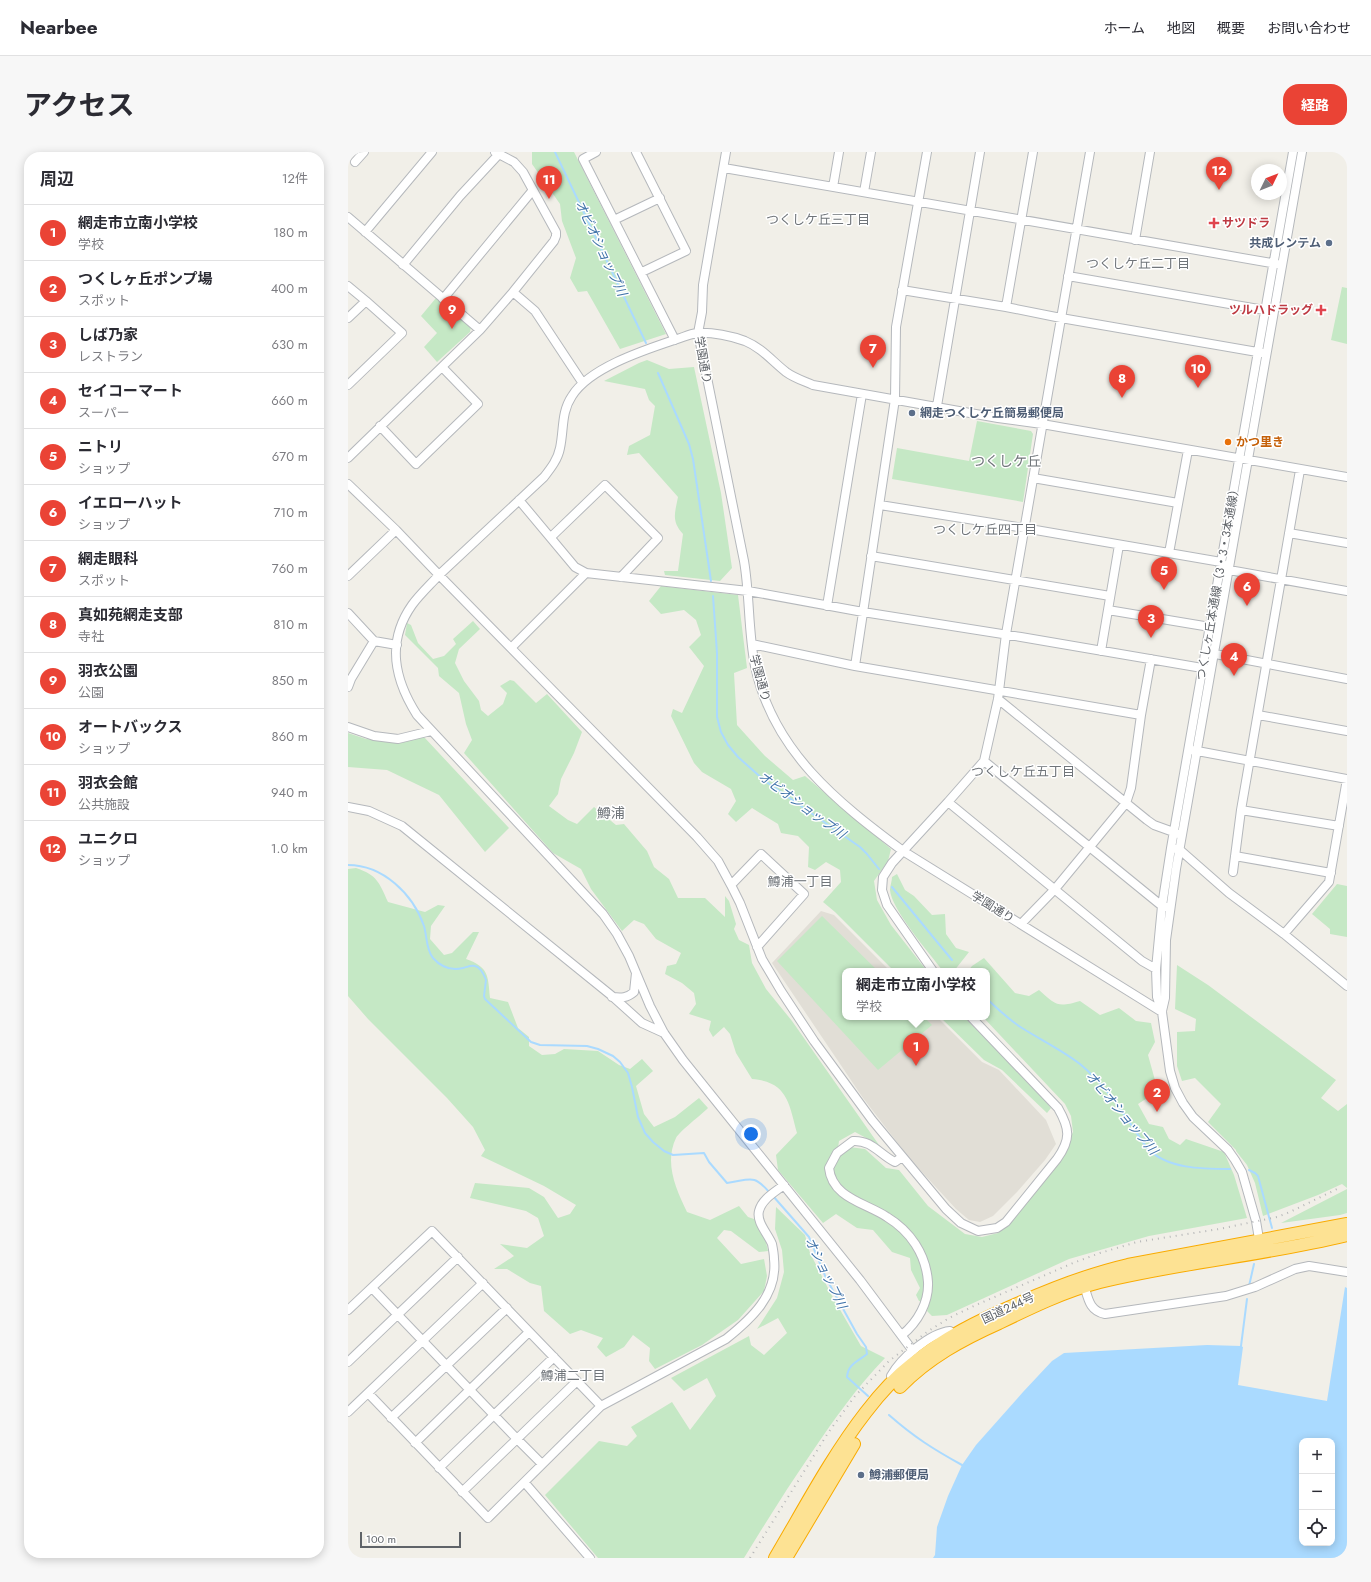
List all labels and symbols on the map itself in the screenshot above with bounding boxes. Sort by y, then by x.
pin: 12 [1206,157,1232,190]
north arrow [1251,164,1287,200]
pin: 11 [536,166,562,199]
water label: オビオショップ川 [570,197,632,301]
district label: つくしケ丘三丁目 [766,210,870,229]
place label: サツドラ [1222,214,1270,232]
marker: サツドラ [1209,218,1219,228]
place label: 共成レンテム [1249,234,1321,252]
marker: 共成レンテム [1324,238,1334,248]
district label: つくしケ丘二丁目 [1086,254,1190,273]
pin: 9 [439,296,465,329]
place label: ツルハドラッグ [1229,301,1313,319]
marker: ツルハドラッグ [1316,305,1326,315]
street label: 学園通り [690,335,716,385]
pin: 7 [860,335,886,368]
pin: 10 [1185,355,1211,388]
pin: 8 [1109,365,1135,398]
place label: 網走つくしケ丘簡易郵便局 [920,404,1064,422]
marker: 網走つくしケ丘簡易郵便局 [907,408,917,418]
place label: かつ里き [1236,433,1284,451]
marker: かつ里き [1223,437,1233,447]
district label: つくしケ丘 [971,451,1041,471]
street label: つくしヶ丘本通線（3・3・3本通線） [1192,482,1244,682]
district label: つくしケ丘四丁目 [933,520,1037,539]
pin: 5 [1151,557,1177,590]
pin: 6 [1234,573,1260,606]
pin: 3 [1138,605,1164,638]
pin: 4 [1221,643,1247,676]
street label: 学園通り [745,652,775,704]
district label: つくしケ丘五丁目 [971,762,1075,781]
water label: オビオショップ川 [754,767,851,844]
district label: 鱒浦 [597,803,625,823]
district label: 鱒浦一丁目 [767,872,833,891]
street label: 学園通り [968,887,1018,927]
pin: 1 [903,1033,929,1066]
water label: オビオショップ川 [1081,1067,1164,1160]
pin: 2 [1144,1079,1170,1112]
your location [741,1124,761,1144]
water label: オショップ川 [800,1234,853,1314]
street label: 国道244号 [978,1288,1038,1328]
district label: 鱒浦二丁目 [540,1366,606,1385]
place label: 鱒浦郵便局 [869,1466,929,1484]
marker: 鱒浦郵便局 [856,1470,866,1480]
scale bar [360,1530,461,1549]

